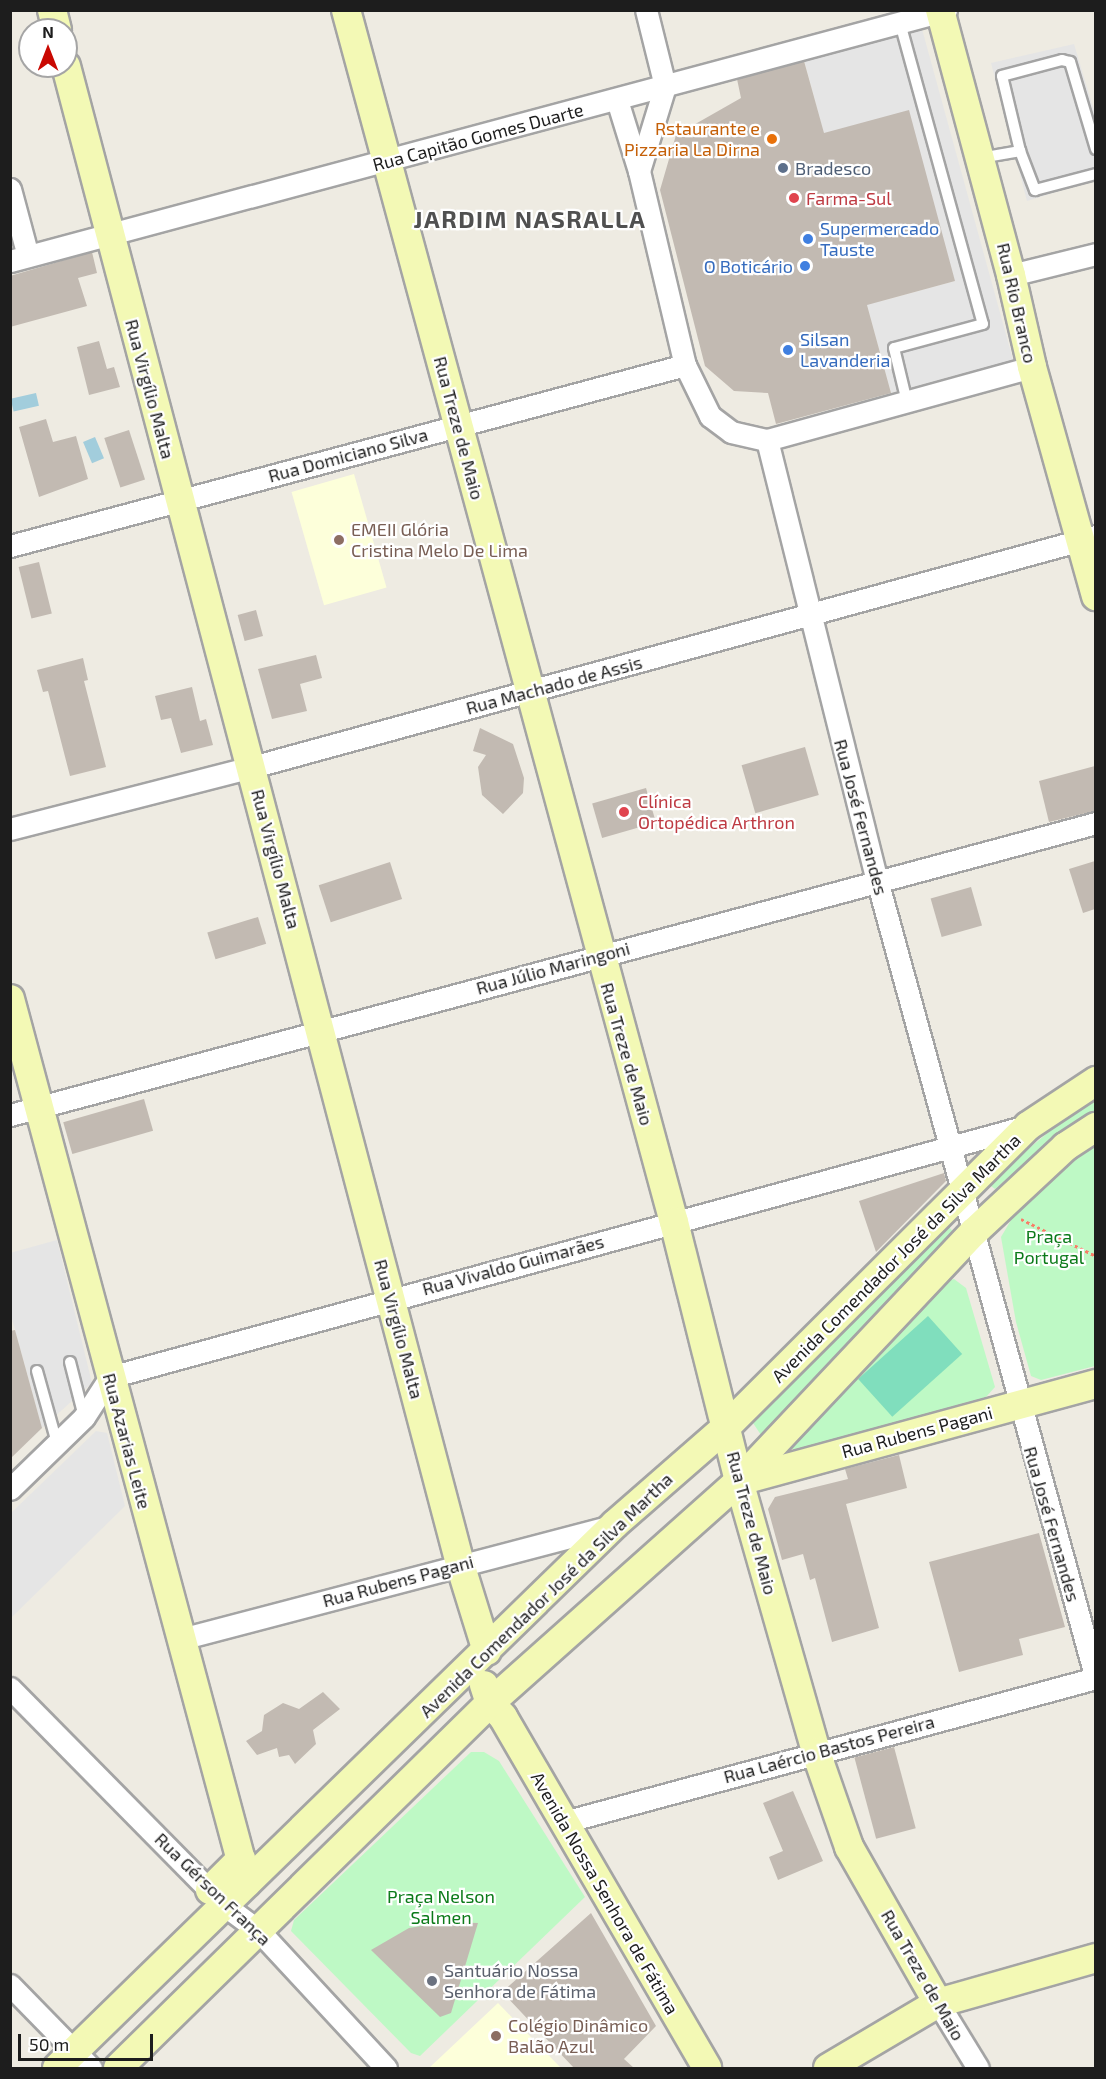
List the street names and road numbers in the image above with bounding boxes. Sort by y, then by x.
street label: Rua Capitão Gomes Duarte [370,98,586,176]
street label: Rua Rio Branco [993,241,1041,365]
street label: Rua Virgílio Malta [121,317,179,461]
street label: Rua Treze de Maio [429,354,489,502]
street label: Rua Domiciano Silva [266,423,430,487]
street label: Rua Machado de Assis [463,651,645,719]
street label: Rua José Fernandes [830,737,892,897]
street label: Rua Virgílio Malta [247,787,305,931]
street label: Rua Júlio Maringoni [474,937,632,999]
street label: Rua Treze de Maio [596,980,658,1128]
street label: Avenida Comendador José da Silva Martha [767,1129,1025,1387]
street label: Rua Vivaldo Guimarães [420,1230,606,1300]
street label: Rua Virgílio Malta [370,1257,428,1401]
street label: Rua Azarias Leite [98,1371,156,1511]
street label: Rua Rubens Pagani [839,1401,995,1463]
street label: Rua José Fernandes [1019,1444,1085,1604]
street label: Rua Treze de Maio [722,1449,782,1597]
street label: Avenida Comendador José da Silva Martha [415,1468,677,1722]
street label: Rua Rubens Pagani [320,1550,476,1612]
street label: Rua Laércio Bastos Pereira [721,1710,937,1788]
street label: Avenida Nossa Senhora de Fátima [527,1768,683,2018]
street label: Rua Gérson França [150,1828,276,1950]
street label: Rua Treze de Maio [877,1906,969,2044]

